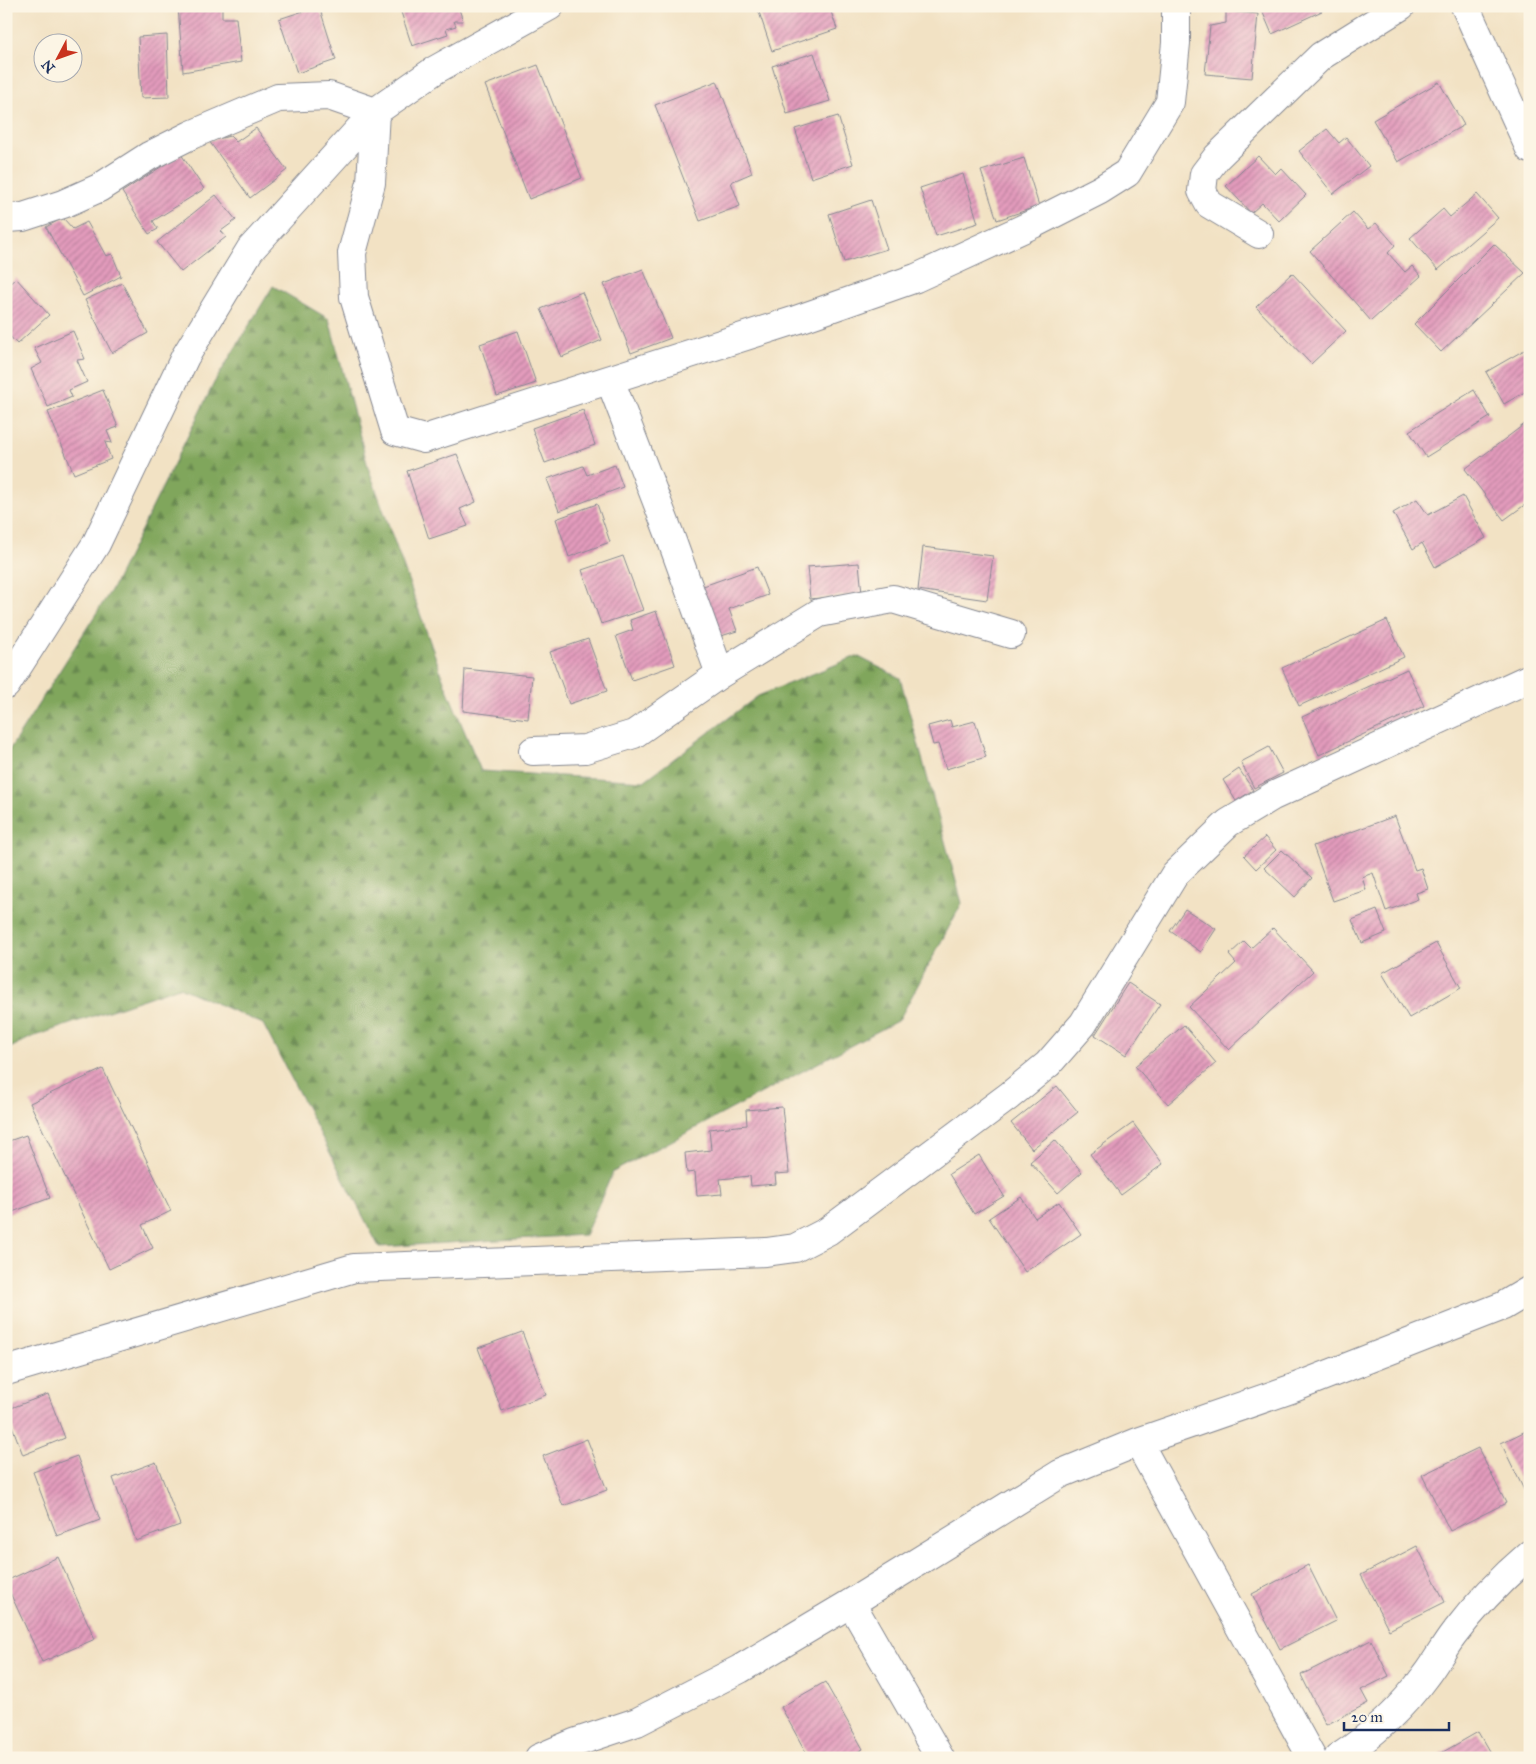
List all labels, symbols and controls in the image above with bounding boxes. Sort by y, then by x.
north arrow [32,32,82,82]
text: N [38,56,59,76]
scale bar [1344,1699,1448,1731]
text: 20 m [1351,1708,1383,1726]

